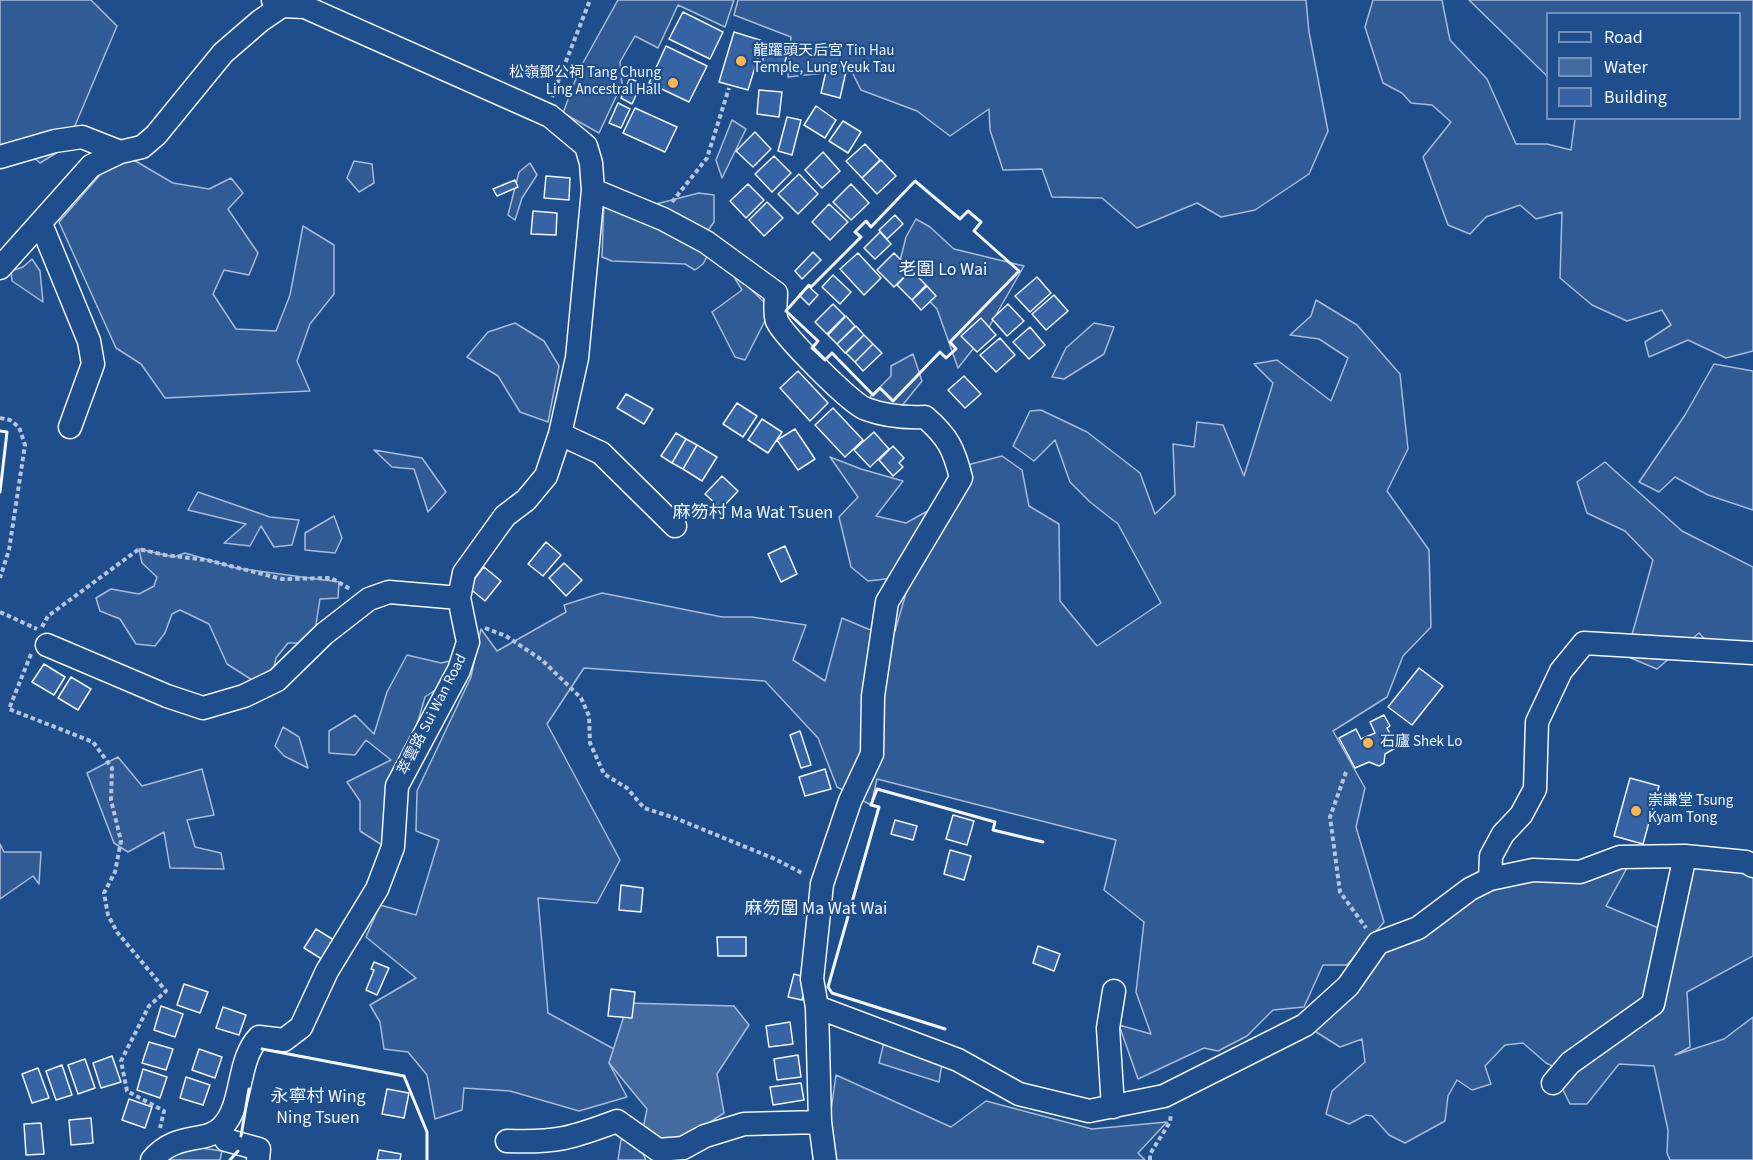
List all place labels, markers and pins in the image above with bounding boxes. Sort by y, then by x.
place label: 龍躍頭天后宮 Tin Hau Temple, Lung Yeuk Tau [753,43,896,78]
marker: 龍躍頭天后宮 Tin Hau Temple, Lung Yeuk Tau [734,54,748,68]
place label: 松嶺鄧公祠 Tang Chung Ling Ancestral Hall [509,65,661,100]
marker: 松嶺鄧公祠 Tang Chung Ling Ancestral Hall [666,76,680,90]
place label: 石廬 Shek Lo [1380,734,1462,752]
marker: 石廬 Shek Lo [1361,736,1375,750]
place label: 崇謙堂 Tsung Kyam Tong [1648,793,1733,828]
marker: 崇謙堂 Tsung Kyam Tong [1629,804,1643,818]

